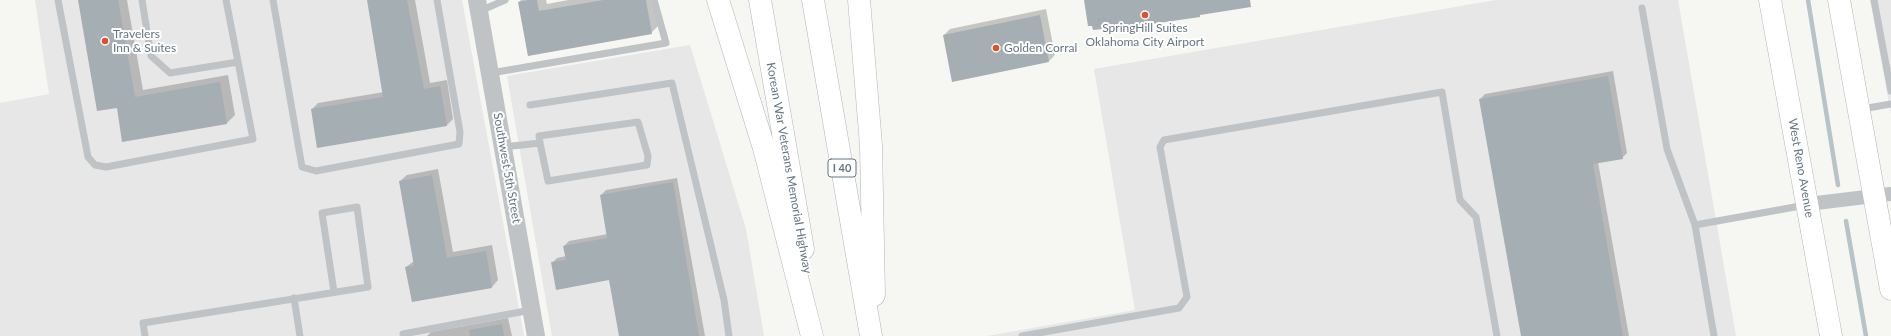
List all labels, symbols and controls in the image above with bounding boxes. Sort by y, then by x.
marker: SpringHill Suites Oklahoma City Airport [1140,10,1150,20]
place label: SpringHill Suites Oklahoma City Airport [1086,21,1204,49]
place label: Travelers Inn & Suites [113,27,176,55]
marker: Travelers Inn & Suites [100,36,110,46]
place label: Golden Corral [1004,41,1077,55]
marker: Golden Corral [991,43,1001,53]
street label: Korean War Veterans Memorial Highway [763,61,815,275]
street label: Southwest 5th Street [490,112,524,224]
street label: West Reno Avenue [1785,117,1817,219]
road number: I 40 [828,159,856,177]

